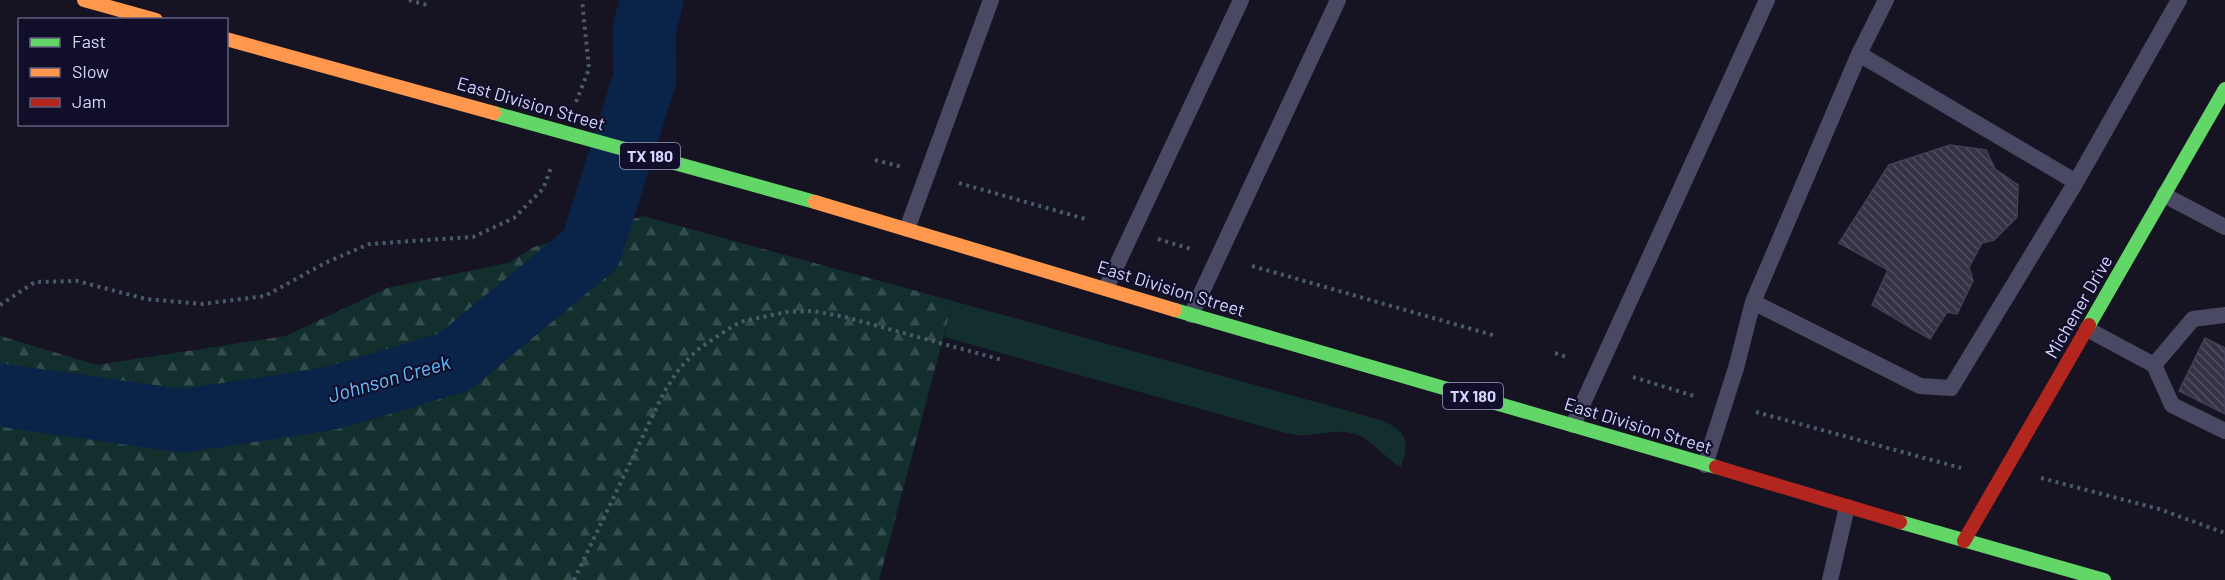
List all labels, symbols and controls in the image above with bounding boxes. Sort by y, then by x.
legend [18,18,228,126]
text: Fast [72,30,106,52]
text: Slow [72,60,109,82]
street label: East Division Street [455,71,608,135]
text: Jam [72,90,106,112]
road number: TX 180 [620,143,680,169]
street label: Michener Drive [2040,251,2117,362]
street label: East Division Street [1095,255,1248,321]
water label: Johnson Creek [325,349,453,407]
road number: TX 180 [1443,383,1503,409]
street label: East Division Street [1562,392,1715,458]

